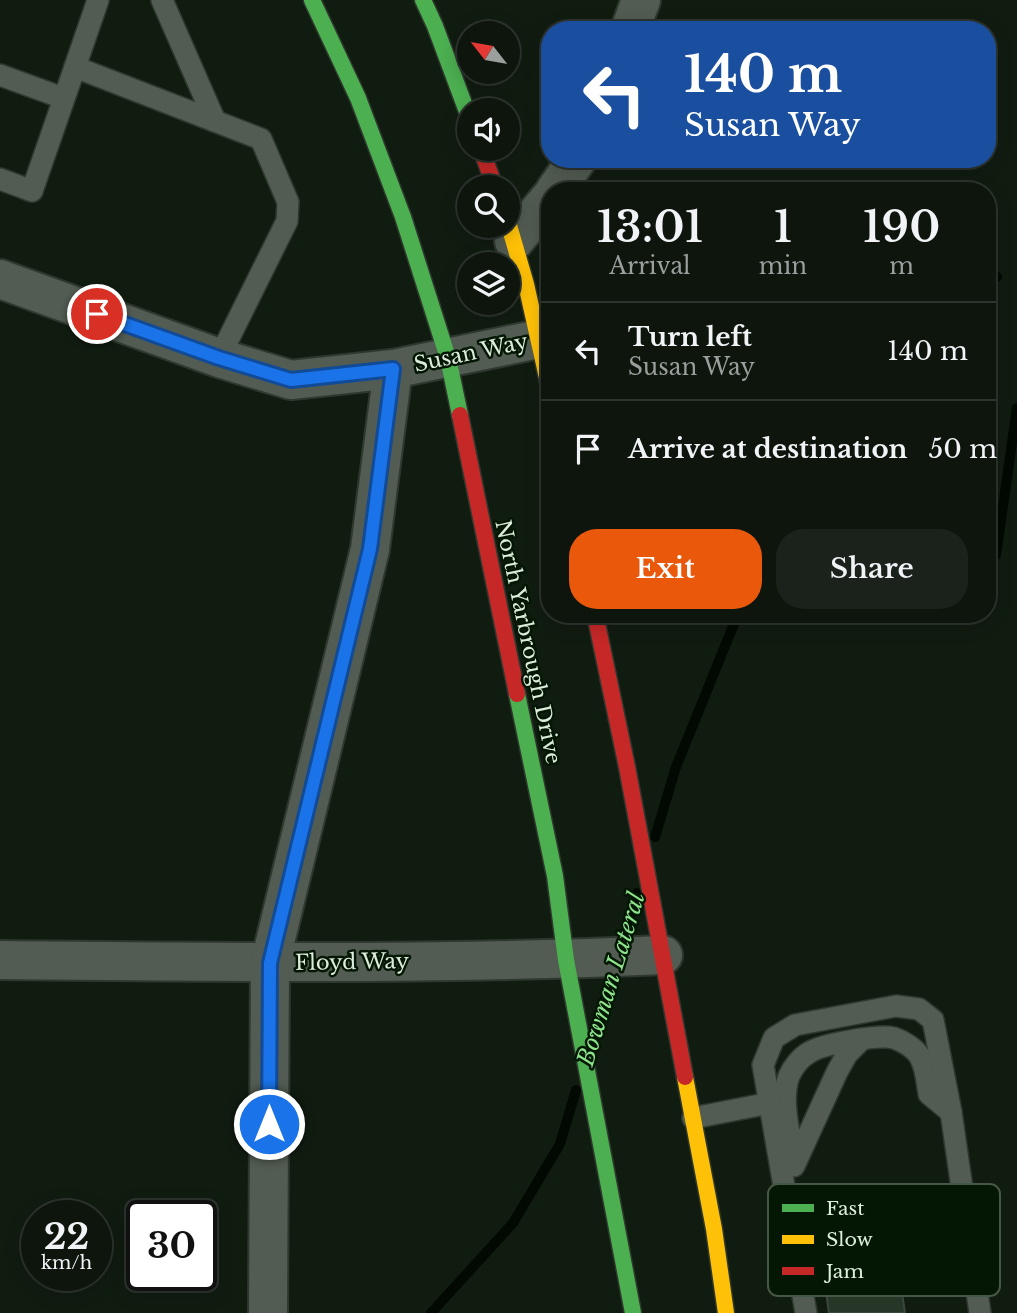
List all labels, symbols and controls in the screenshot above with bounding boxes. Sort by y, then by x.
north arrow [457,21,520,84]
map controls [457,21,520,315]
text: 140 m [684,44,842,105]
icon: left [569,49,660,140]
button: sound [457,98,520,161]
text: Susan Way [684,105,861,145]
button: search [457,175,520,238]
text: 13:01 [597,201,703,253]
text: 1 [774,201,792,253]
text: 190 [863,201,940,253]
button: layers [457,252,520,315]
text: Arrival [609,252,691,280]
text: min [759,252,807,280]
text: m [889,252,914,280]
pin [67,284,127,344]
icon: arrive [78,295,116,333]
text: Turn left [628,321,752,353]
street label: Susan Way [412,328,531,378]
icon: left [569,332,607,370]
text: 140 m [887,335,968,367]
text: Susan Way [628,353,755,381]
icon: arrive [569,430,607,468]
text: Arrive at destination [628,433,908,465]
text: 50 m [929,433,997,465]
street label: North Yarbrough Drive [489,517,567,767]
button: Exit [569,529,762,609]
button: Share [776,529,968,609]
water label: Bowman Lateral [571,888,651,1070]
street label: Floyd Way [295,948,410,976]
position arrow [232,1087,306,1161]
legend [768,1184,1000,1296]
text: Fast [826,1197,865,1220]
speed limit sign: 30 [126,1200,217,1291]
text: 22 [44,1215,89,1258]
text: Slow [826,1228,873,1251]
text: km/h [41,1252,92,1274]
text: Jam [823,1260,864,1283]

